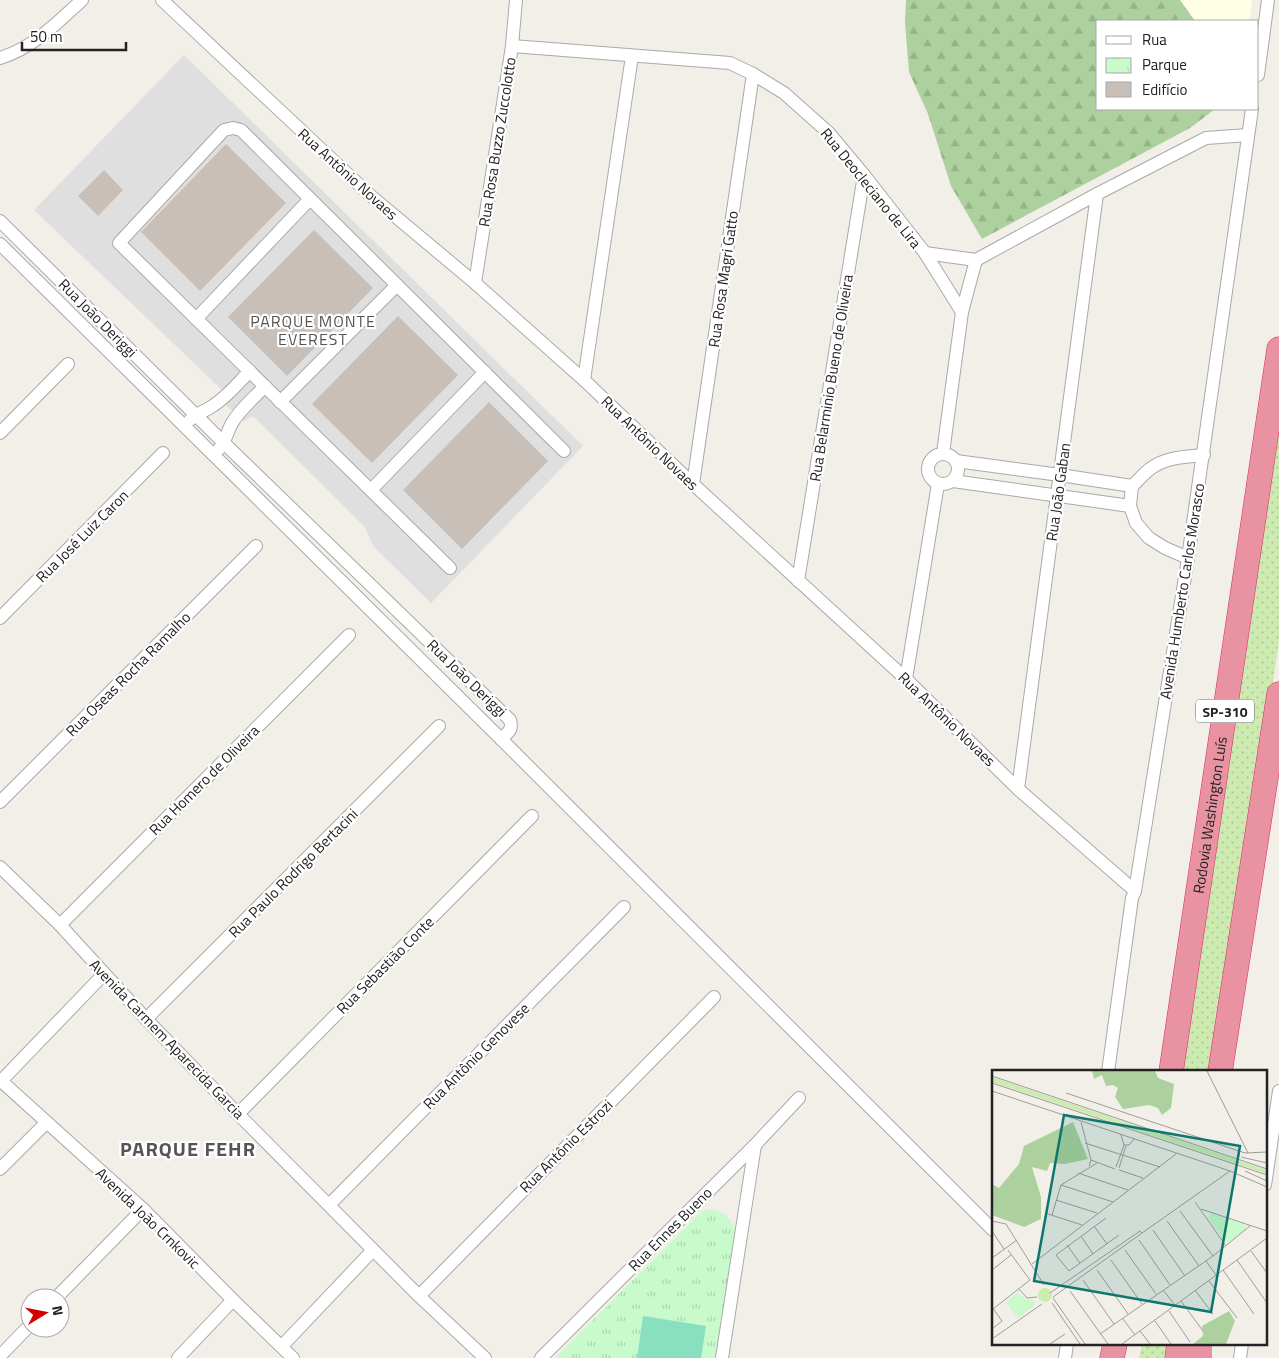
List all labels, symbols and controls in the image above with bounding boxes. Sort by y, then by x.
scale bar [22,20,126,52]
legend [1096,20,1259,110]
text: 50 m [30,25,63,48]
text: Rua [1142,28,1167,51]
text: Parque [1142,53,1187,76]
street label: Rua Rosa Buzzo Zuccolotto [472,56,522,228]
text: Edifício [1142,78,1187,101]
street label: Rua Antônio Novaes [293,123,403,225]
street label: Rua Deocleciano de Lira [815,123,927,254]
street label: Rua Rosa Magri Gatto [702,209,744,349]
street label: Rua Belarminio Bueno de Oliveira [803,272,859,483]
street label: Rua João Deriggi [53,273,143,363]
district label: PARQUE MONTE EVEREST [250,309,376,351]
street label: Rua Antônio Novaes [596,390,704,496]
street label: Rua João Gaban [1040,441,1076,543]
street label: Avenida Humberto Carlos Morasco [1154,481,1210,701]
street label: Rua José Luiz Caron [30,484,134,588]
street label: Rua Oseas Rocha Ramalho [60,606,196,742]
street label: Rua João Deriggi [422,634,512,722]
street label: Rua Antônio Novaes [893,666,1001,772]
road number: SP-310 [1196,699,1254,722]
street label: Rua Homero de Oliveira [143,719,265,841]
street label: Rodovia Washington Luís [1186,735,1233,895]
street label: Rua Paulo Rodrigo Bertacini [223,803,363,943]
street label: Rua Sebastião Conte [331,911,439,1019]
street label: Avenida Carmem Aparecida Garcia [84,954,250,1125]
street label: Rua Antônio Genovese [417,997,535,1115]
inset map [992,1070,1266,1346]
street label: Rua Antônio Estrozi [514,1094,618,1198]
district label: PARQUE FEHR [120,1133,256,1164]
street label: Avenida João Crnkovic [91,1162,205,1274]
street label: Rua Ennes Bueno [623,1182,717,1276]
north arrow [20,1288,70,1338]
text: N [47,1304,69,1317]

